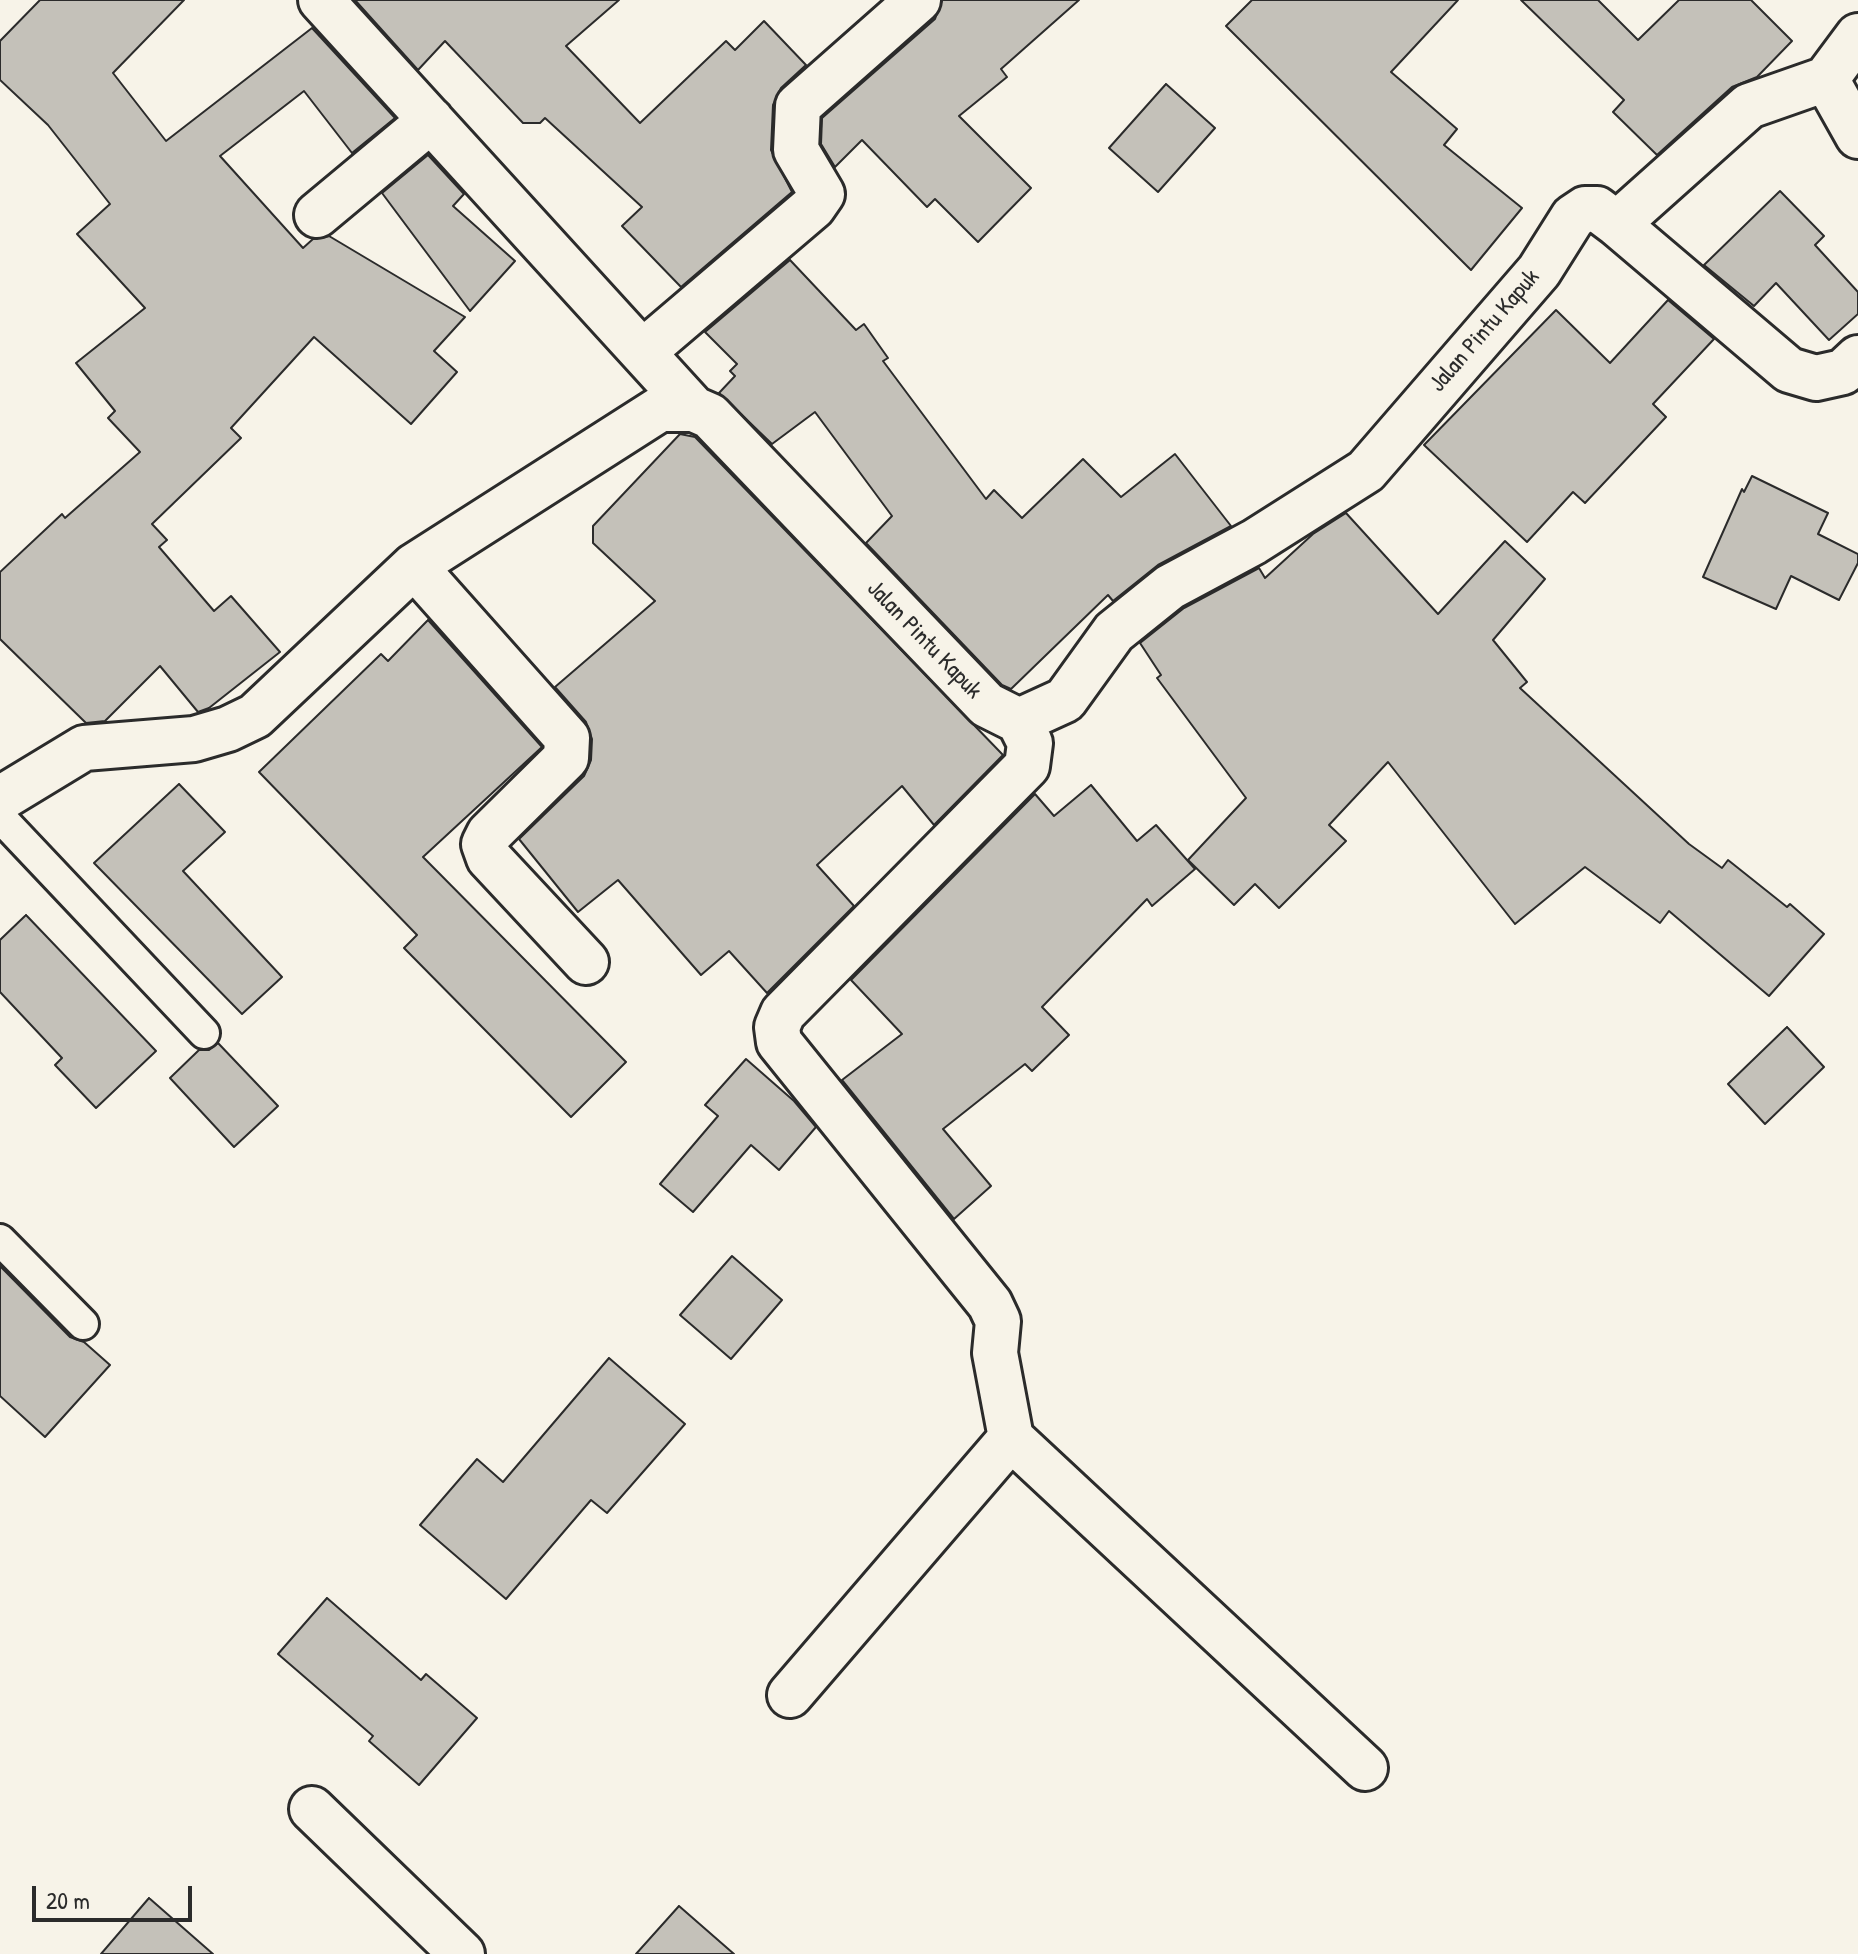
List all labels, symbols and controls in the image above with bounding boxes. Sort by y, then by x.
street label: Jalan Pintu Kapuk [1424,264,1546,398]
street label: Jalan Pintu Kapuk [860,575,988,705]
scale bar [36,1870,196,1920]
text: 20 m [46,1884,90,1916]

